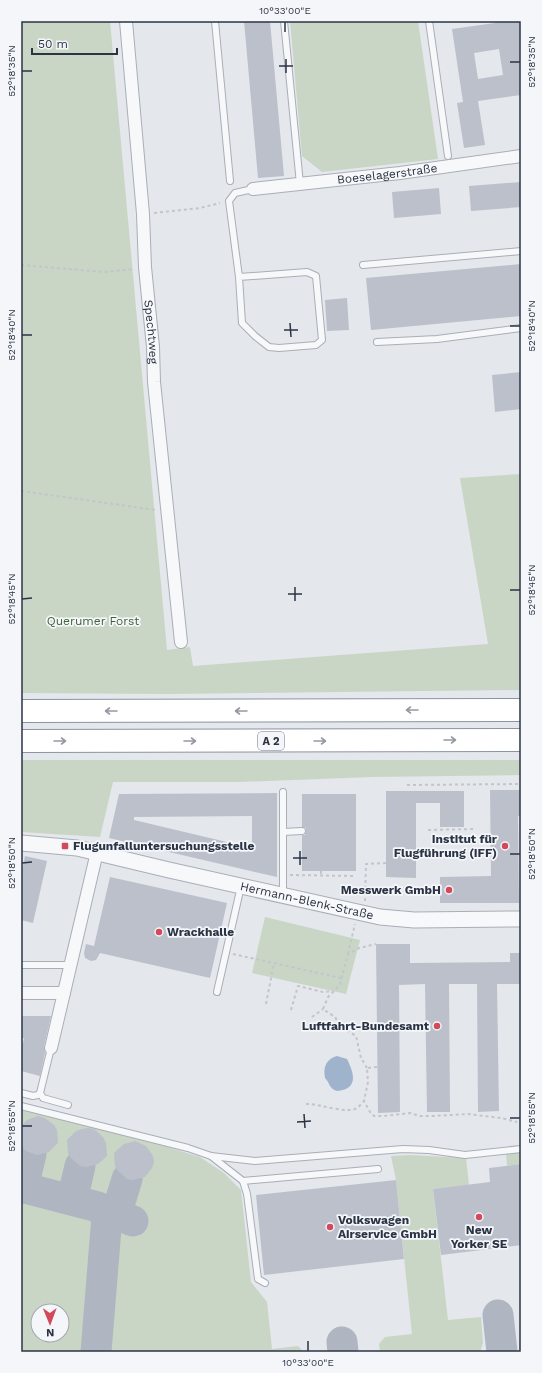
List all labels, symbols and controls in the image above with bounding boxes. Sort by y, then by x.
text: 10°33'00"E [259,5,311,16]
scale bar [32,30,117,56]
text: 52°18'35"N [526,36,537,88]
text: 50 m [38,37,68,51]
text: 52°18'35"N [6,45,17,97]
street label: Boeselagerstraße [336,161,438,187]
street label: Spechtweg [141,299,161,365]
text: 52°18'40"N [526,300,537,352]
text: 52°18'40"N [6,309,17,361]
text: 52°18'45"N [526,564,537,616]
text: 52°18'45"N [6,573,17,625]
park label: Querumer Forst [47,614,139,628]
one-way arrow [406,706,419,714]
one-way arrow [105,707,118,715]
one-way arrow [235,707,248,715]
road number: A 2 [258,732,284,750]
one-way arrow [443,736,456,744]
one-way arrow [53,737,66,745]
one-way arrow [183,737,196,745]
one-way arrow [313,737,326,745]
text: 52°18'50"N [526,828,537,880]
place label: Institut für Flugführung (IFF) [394,832,498,860]
text: 52°18'50"N [6,837,17,889]
place label: Flugunfalluntersuchungsstelle [73,839,254,853]
marker: Flugunfalluntersuchungsstelle [60,841,70,851]
marker: Institut für Flugführung (IFF) [500,841,510,851]
street label: Hermann-Blenk-Straße [239,879,375,922]
place label: Messwerk GmbH [341,883,441,897]
marker: Messwerk GmbH [444,885,454,895]
place label: Wrackhalle [167,925,234,939]
marker: Wrackhalle [154,927,164,937]
place label: Luftfahrt-Bundesamt [302,1019,430,1033]
marker: Luftfahrt-Bundesamt [432,1021,442,1031]
text: 52°18'55"N [526,1092,537,1144]
text: 52°18'55"N [6,1100,17,1152]
marker: New Yorker SE [474,1212,484,1222]
place label: Volkswagen Airservice GmbH [338,1213,437,1241]
marker: Volkswagen Airservice GmbH [325,1222,335,1232]
place label: New Yorker SE [451,1223,508,1251]
north arrow [30,1303,70,1343]
text: N [46,1326,54,1339]
text: 10°33'00"E [282,1357,334,1368]

